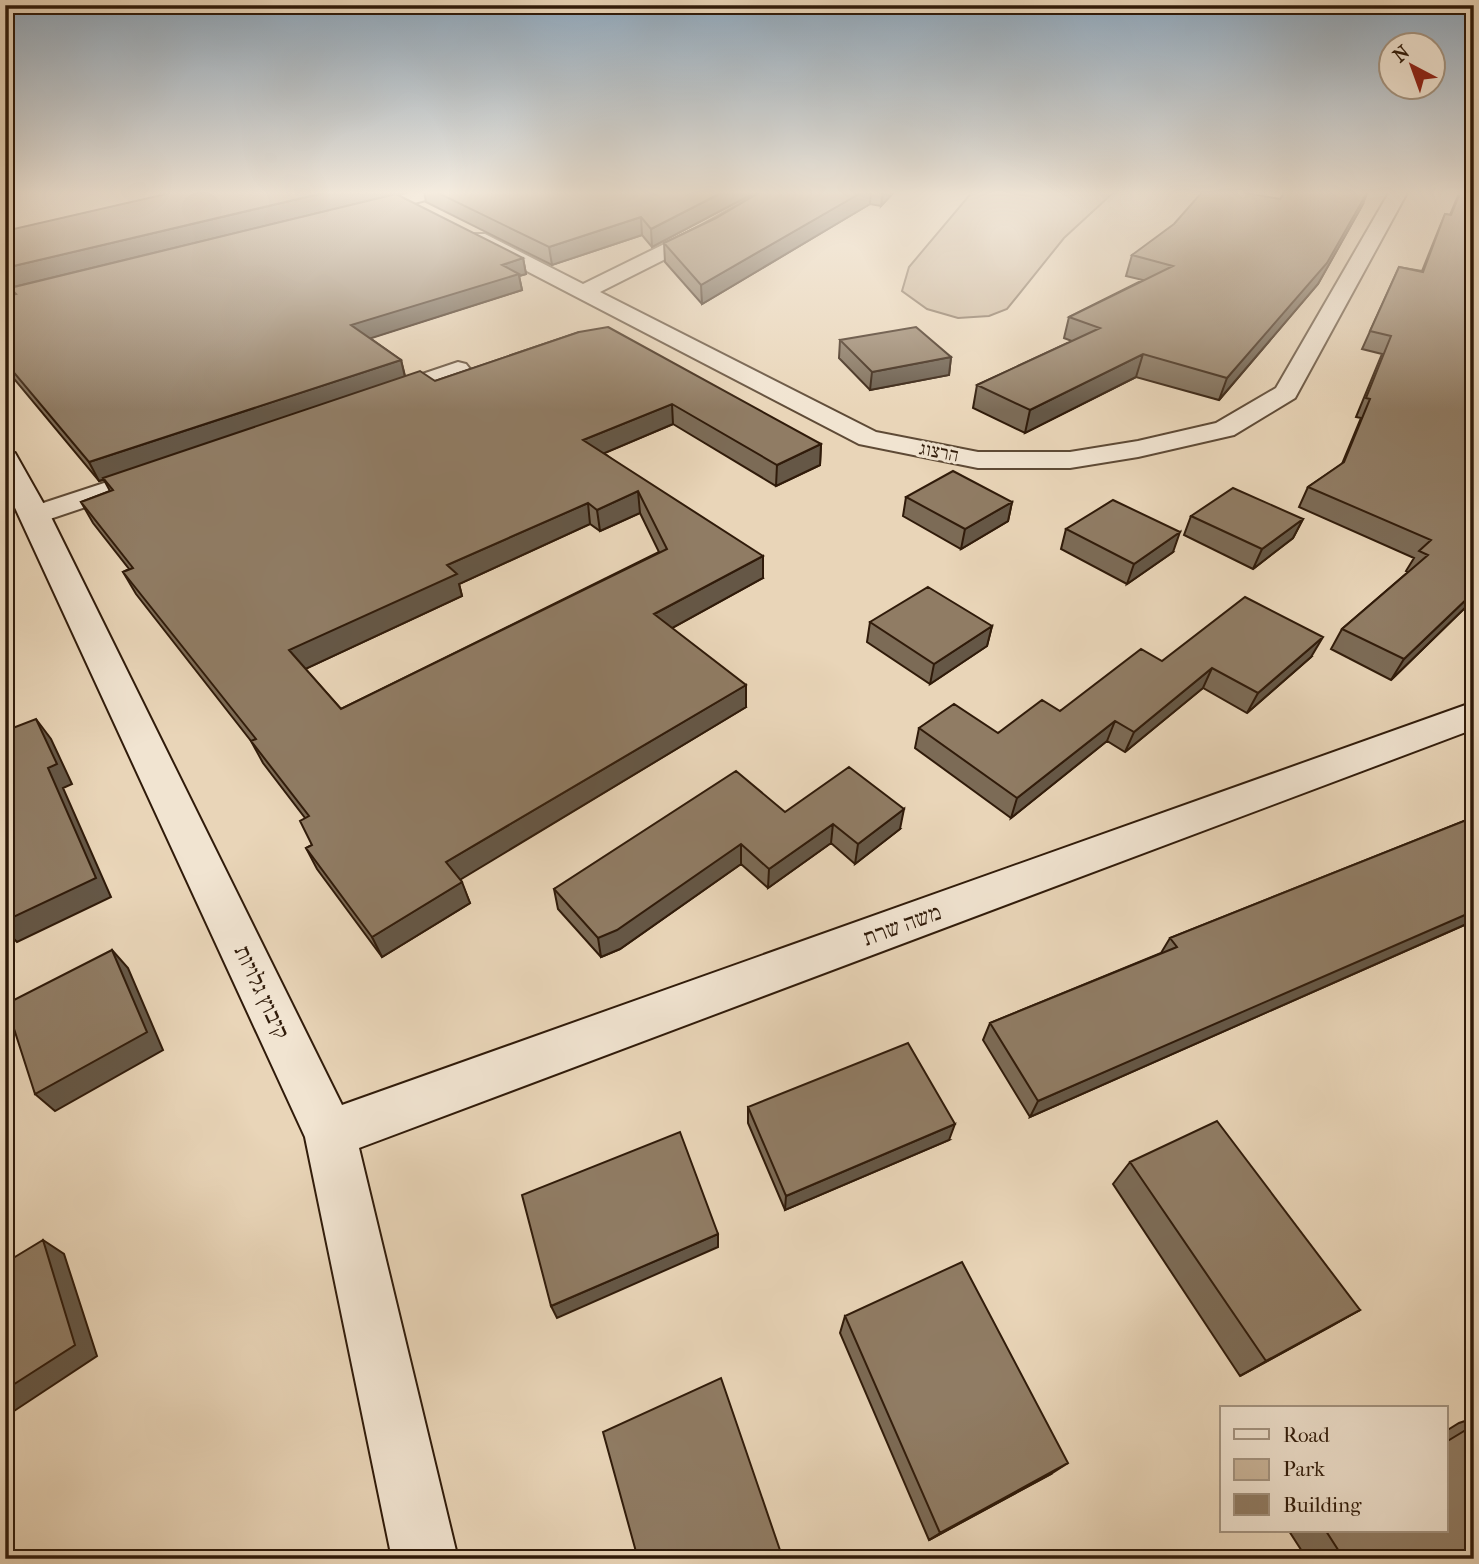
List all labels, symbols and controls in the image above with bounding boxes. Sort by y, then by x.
north arrow [1378,32,1448,102]
text: N [1389,41,1415,67]
street label: הרצוג [917,437,961,467]
street label: משה שרת [859,898,945,952]
street label: קיבוץ גלויות [229,941,295,1043]
legend [1220,1406,1448,1532]
text: Road [1283,1423,1330,1447]
text: Park [1283,1457,1325,1481]
text: Building [1283,1493,1362,1517]

